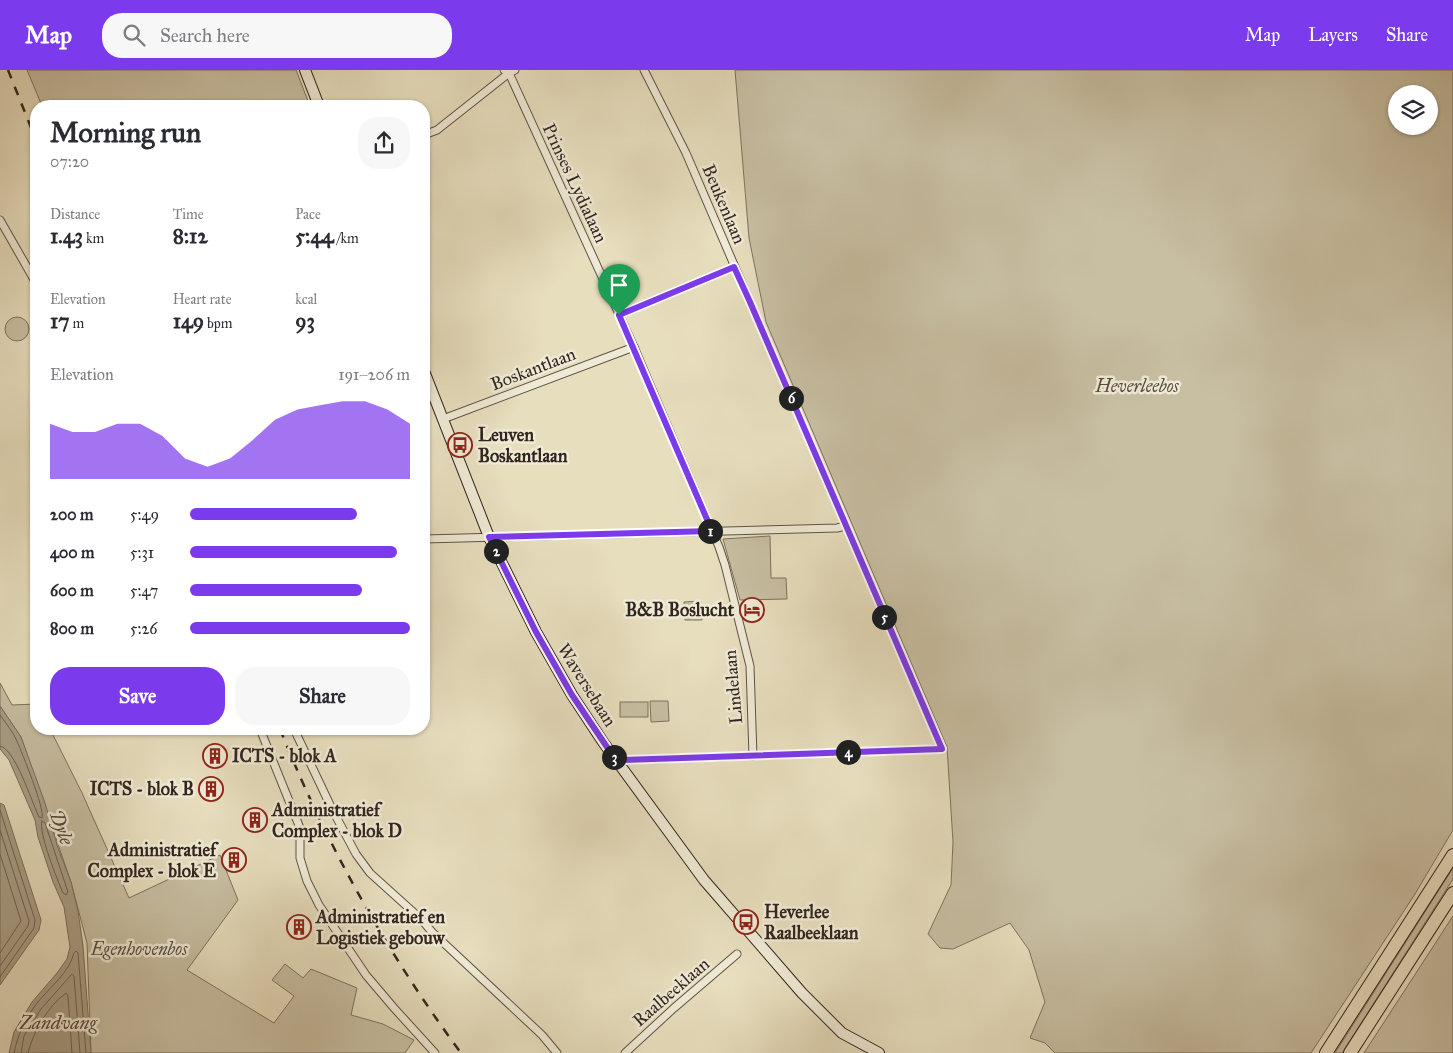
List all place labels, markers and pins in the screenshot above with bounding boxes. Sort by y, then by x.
pin [598,264,640,315]
pin: 6 [778,386,804,410]
place label: Leuven Boskantlaan [478,424,568,467]
bus stop icon: Leuven Boskantlaan [447,432,473,458]
pin: 1 [698,518,722,544]
pin: 2 [484,538,508,564]
hotel icon: B&B Boslucht [739,597,765,623]
place label: B&B Boslucht [625,599,735,621]
pin: 5 [872,604,896,630]
pin: 4 [836,740,860,764]
building icon: ICTS - blok A [202,743,228,769]
pin: 3 [602,744,626,770]
place label: ICTS - blok A [232,745,337,767]
building icon: ICTS - blok B [198,776,224,802]
place label: ICTS - blok B [90,778,194,800]
place label: Administratief Complex - blok D [271,799,402,843]
building icon: Administratief Complex - blok D [242,807,268,833]
place label: Administratief Complex - blok E [87,839,219,883]
building icon: Administratief Complex - blok E [221,847,247,873]
place label: Heverlee Raalbeeklaan [764,901,859,944]
place label: Administratief en Logistiek gebouw [315,906,446,950]
bus stop icon: Heverlee Raalbeeklaan [733,909,759,935]
building icon: Administratief en Logistiek gebouw [286,914,312,940]

